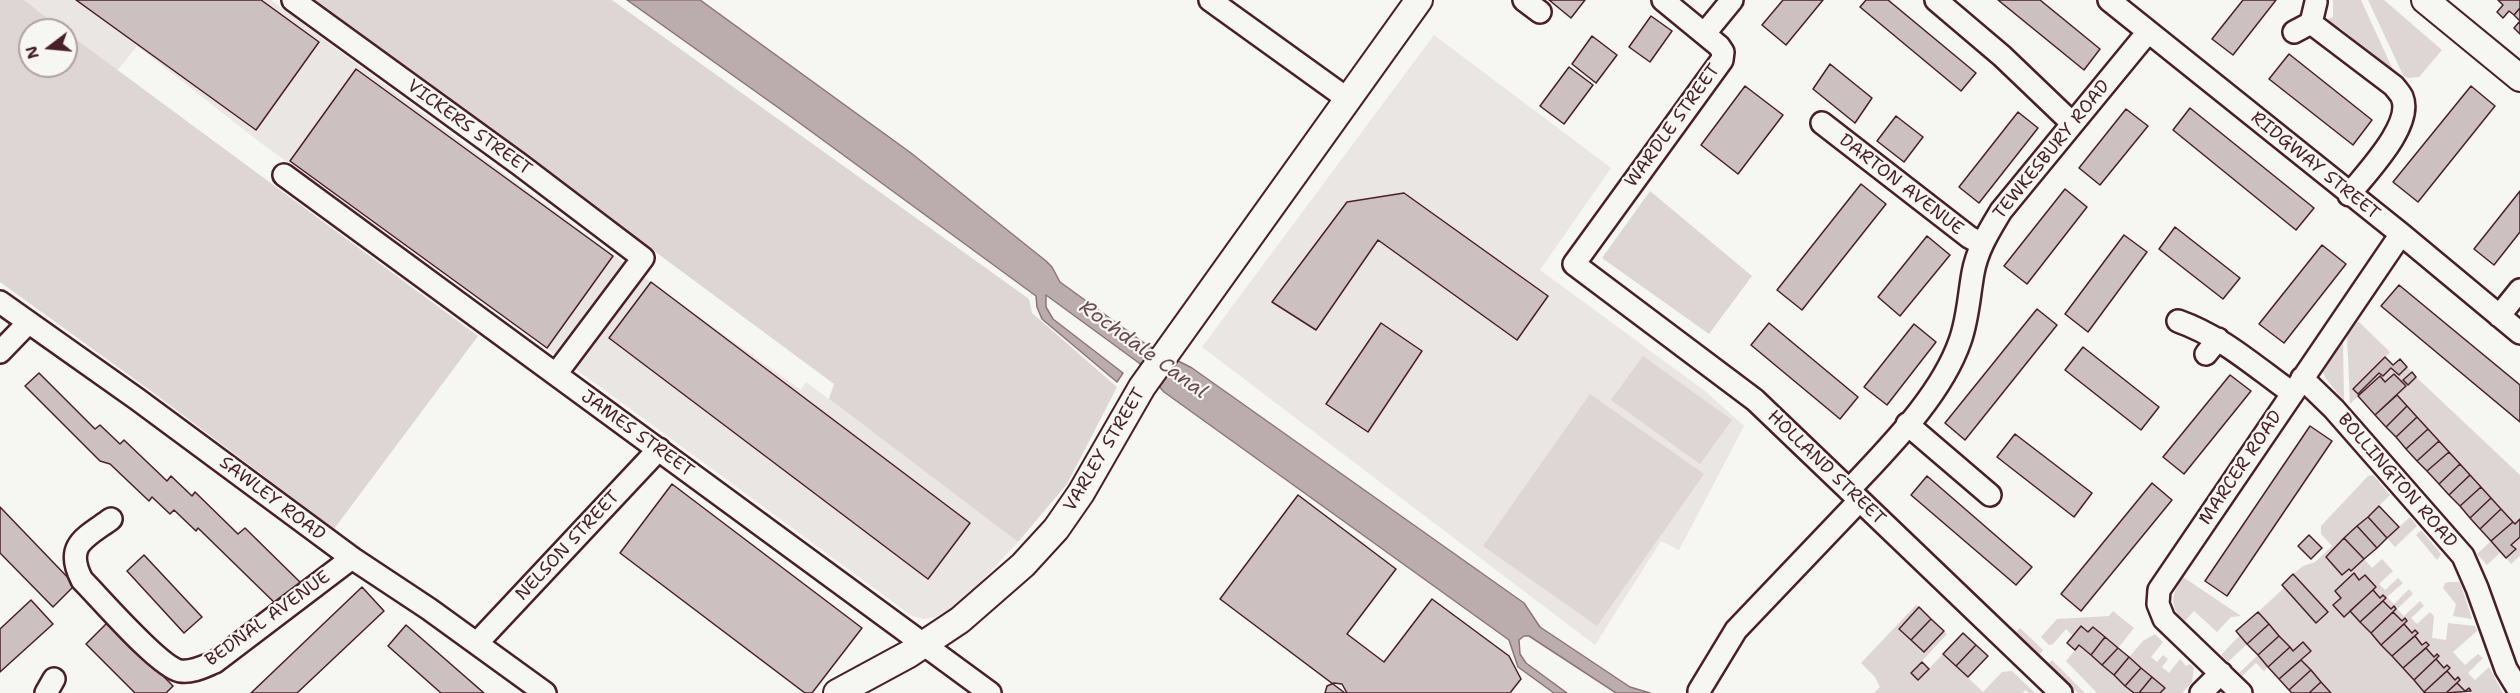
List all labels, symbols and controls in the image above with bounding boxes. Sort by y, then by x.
north arrow [18,18,78,78]
text: N [20,44,44,62]
street label: WARDLE STREET [1621,60,1725,192]
street label: VICKERS STREET [402,75,536,181]
street label: TEWKESBURY ROAD [1989,76,2115,224]
street label: RIDGWAY STREET [2246,107,2384,225]
street label: DARTON AVENUE [1835,130,1967,240]
water label: Rochdale Canal [1074,295,1212,405]
street label: VARLEY STREET [1060,384,1150,516]
street label: JAMES STREET [576,386,698,482]
street label: HOLLAND STREET [1762,406,1890,530]
street label: MARCER ROAD [2195,407,2287,529]
street label: BOLLINGTON ROAD [2333,409,2461,553]
street label: SAWLEY ROAD [215,452,329,546]
street label: NELSON STREET [511,487,625,605]
street label: BEDNAL AVENUE [201,566,335,672]

